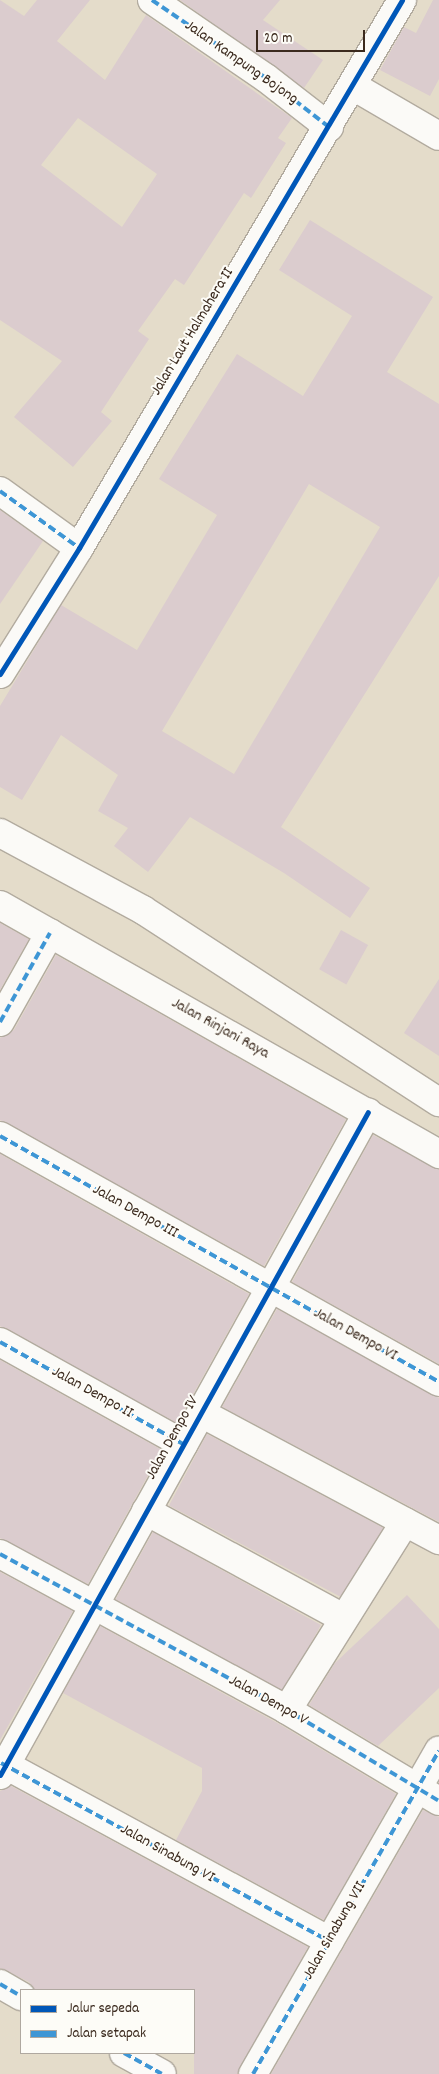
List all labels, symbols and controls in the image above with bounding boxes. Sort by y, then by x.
street label: Jalan Kampung Bojong [180,17,302,109]
scale bar [259,20,368,52]
text: 20 m [264,28,292,50]
street label: Jalan Laut Halmahera II [147,265,239,399]
street label: Jalan Rinjani Raya [168,994,272,1064]
street label: Jalan Dempo III [89,1181,181,1243]
street label: Jalan Dempo VI [310,1304,400,1366]
street label: Jalan Dempo II [48,1363,136,1423]
street label: Jalan Dempo IV [142,1393,204,1483]
street label: Jalan Dempo V [225,1671,311,1731]
street label: Jalan Sinabung VI [116,1820,218,1888]
street label: Jalan Sinabung VII [299,1879,371,1983]
legend [20,1989,195,2054]
text: Jalur sepeda [67,1998,139,2020]
text: Jalan setapak [67,2023,146,2045]

